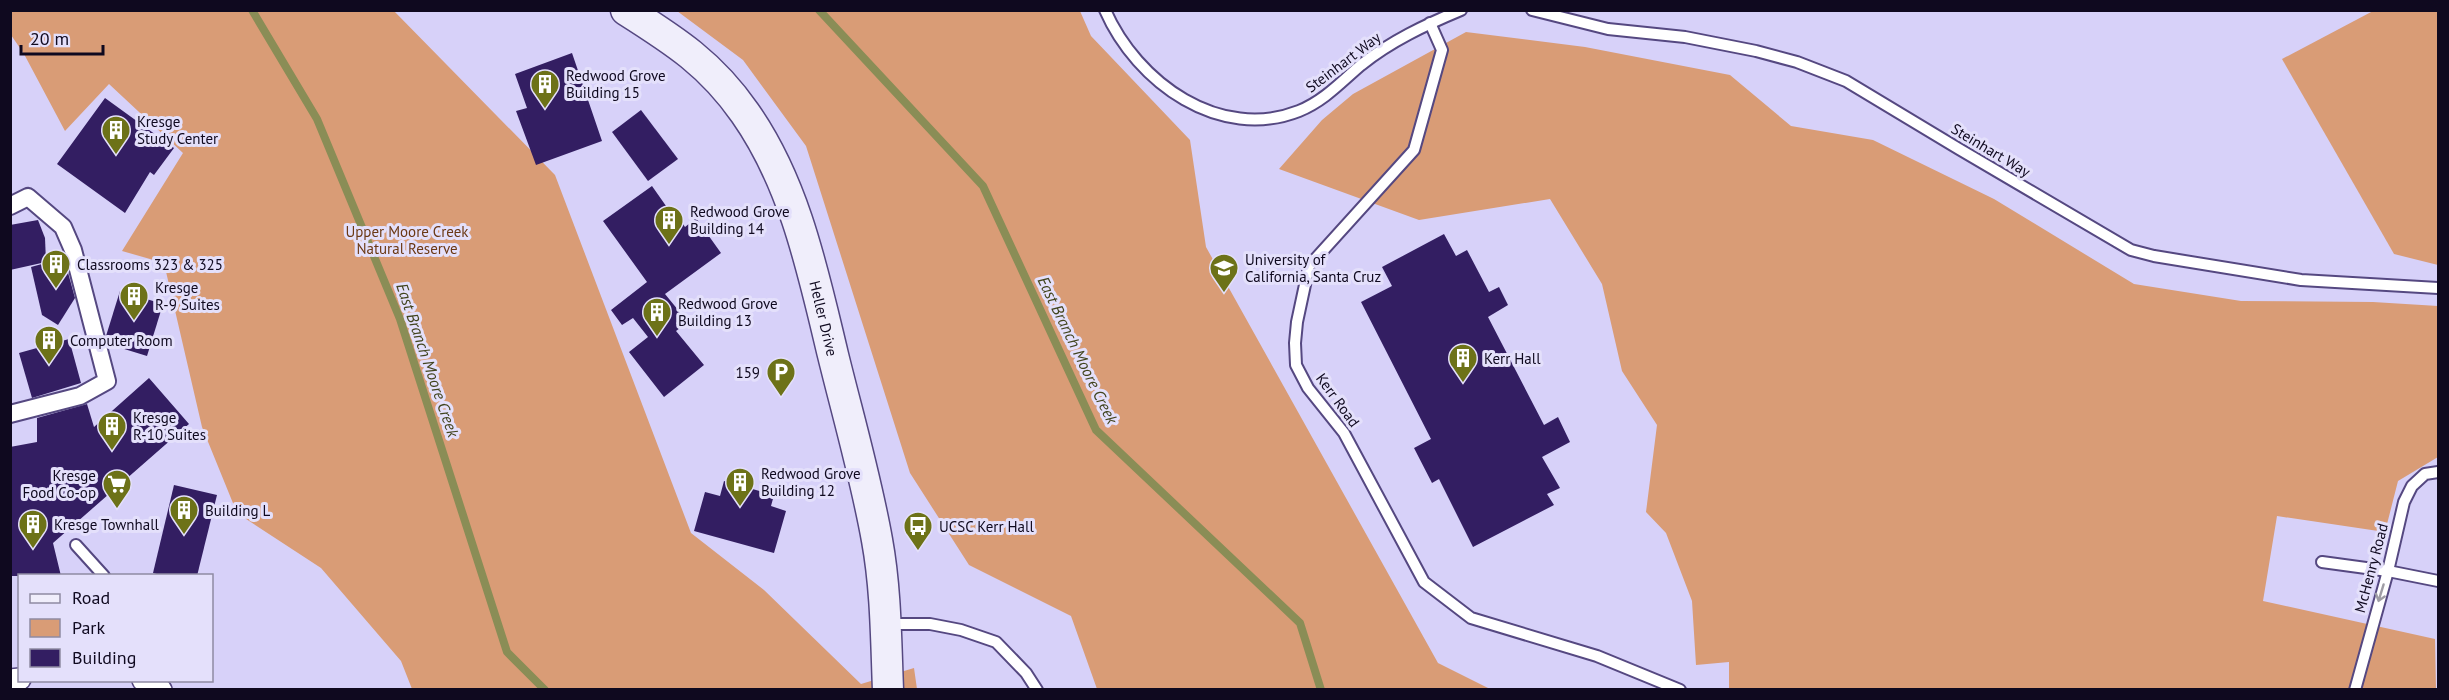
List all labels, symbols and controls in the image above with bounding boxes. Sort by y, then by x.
scale bar [21,18,104,56]
text: 20 m [30,27,69,50]
street label: Steinhart Way [1302,28,1384,96]
place label: Redwood Grove Building 15 [566,66,666,102]
building icon: Redwood Grove Building 15 [529,68,561,110]
place label: Kresge Study Center [137,112,218,148]
building icon: Kresge Study Center [100,114,132,156]
street label: Steinhart Way [1948,119,2034,181]
place label: Redwood Grove Building 14 [690,202,790,238]
building icon: Redwood Grove Building 14 [653,204,685,246]
park label: Upper Moore Creek Natural Reserve [345,222,469,258]
building icon: Classrooms 323 & 325 [40,248,72,290]
place label: University of California, Santa Cruz [1245,250,1381,286]
school or university icon: University of California, Santa Cruz [1208,252,1240,294]
place label: Classrooms 323 & 325 [77,255,223,274]
water label: East Branch Moore Creek [1034,273,1123,428]
place label: Kresge R-9 Suites [155,278,220,314]
street label: Heller Drive [806,279,842,358]
building icon: Kresge R-9 Suites [118,280,150,322]
water label: East Branch Moore Creek [392,280,464,440]
place label: Redwood Grove Building 13 [678,294,778,330]
building icon: Redwood Grove Building 13 [641,296,673,338]
building icon: Computer Room [33,324,65,366]
place label: Computer Room [70,331,173,350]
building icon: Kerr Hall [1447,342,1479,384]
place label: Kerr Hall [1484,349,1541,368]
parking icon: 159 [765,356,797,398]
place label: 159 [735,363,760,382]
street label: Kerr Road [1312,369,1364,431]
place label: Kresge R-10 Suites [133,408,206,444]
building icon: Kresge R-10 Suites [96,410,128,452]
place label: Redwood Grove Building 12 [761,464,861,500]
place label: Kresge Food Co-op [22,466,96,502]
building icon: Redwood Grove Building 12 [724,466,756,508]
supermarket icon: Kresge Food Co-op [101,468,133,510]
building icon: Building L [168,494,200,536]
place label: Building L [205,501,271,520]
building icon: Kresge Townhall [17,508,49,550]
bus stop icon: UCSC Kerr Hall [902,510,934,552]
place label: Kresge Townhall [54,515,160,534]
place label: UCSC Kerr Hall [939,517,1034,536]
street label: McHenry Road [2350,521,2392,615]
legend [18,574,213,682]
one-way arrow [2375,583,2386,602]
text: Road [72,586,110,609]
text: Park [72,616,105,639]
text: Building [72,646,136,669]

